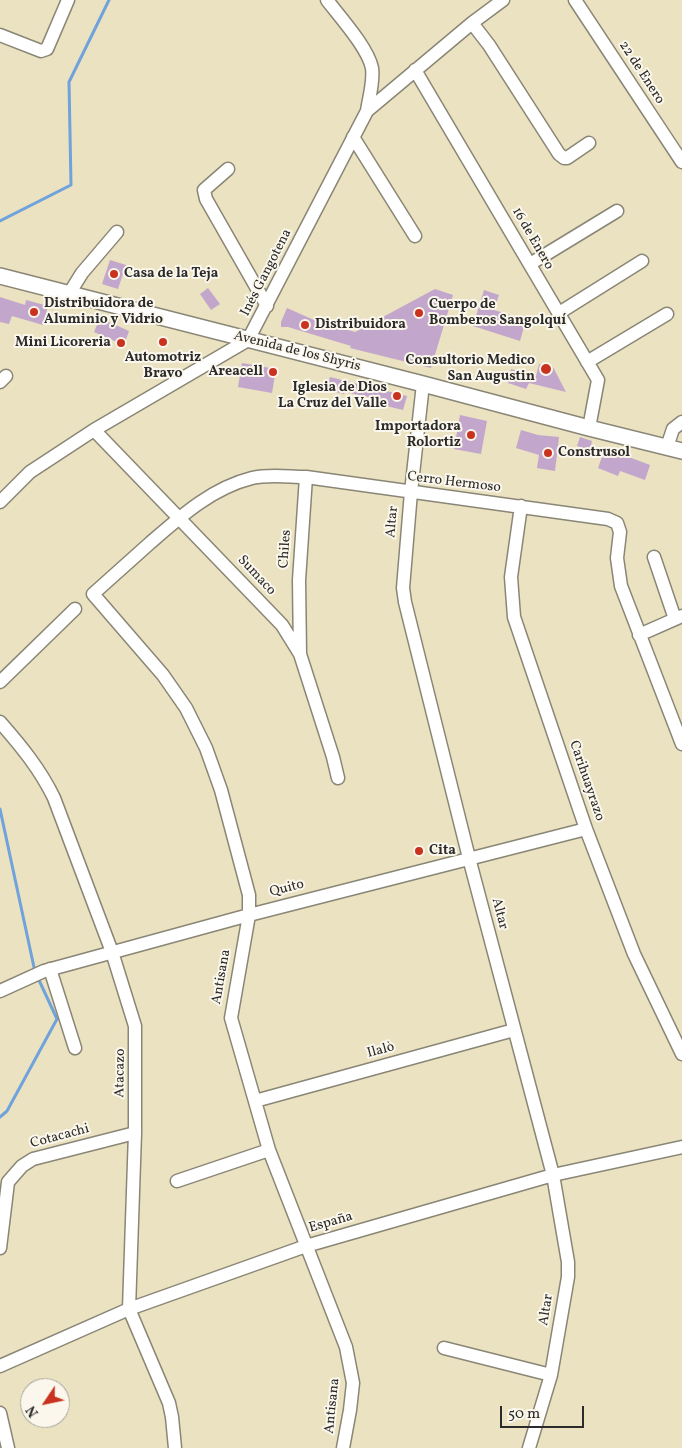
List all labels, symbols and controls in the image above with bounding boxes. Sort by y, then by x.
street label: 22 de Enero [614,38,668,108]
street label: 16 de Enero [507,205,557,273]
street label: Inés Gangotena [238,227,296,319]
place label: Casa de la Teja [124,266,218,282]
marker: Casa de la Teja [108,268,120,280]
place label: Distribuidora de Aluminio y Vidrio [44,296,163,328]
place label: Cuerpo de Bomberos Sangolquí [429,297,566,330]
marker: Distribuidora de Aluminio y Vidrio [28,306,40,318]
marker: Cuerpo de Bomberos Sangolquí [413,307,425,319]
place label: Distribuidora [315,317,406,333]
marker: Distribuidora [299,319,311,331]
street label: Avenida de los Shyris [232,328,362,376]
place label: Mini Licoreria [15,335,111,351]
marker: Automotriz Bravo [157,336,169,348]
marker: Mini Licoreria [115,337,127,349]
place label: Automotriz Bravo [125,350,201,382]
place label: Consultorio Medico San Augustin [406,353,535,386]
marker: Consultorio Medico San Augustin [539,362,553,376]
place label: Areacell [208,364,263,380]
marker: Areacell [267,366,279,378]
place label: Iglesia de Dios La Cruz del Valle [278,380,387,412]
marker: Iglesia de Dios La Cruz del Valle [391,390,403,402]
place label: Importadora Rolortiz [375,419,461,452]
marker: Importadora Rolortiz [465,429,477,441]
place label: Construsol [558,445,630,461]
marker: Construsol [542,447,554,459]
street label: Cerro Hermoso [406,469,502,497]
street label: Altar [383,505,403,539]
street label: Chiles [276,529,296,569]
street label: Sumaco [233,552,279,600]
street label: Carihuayrazo [564,739,608,823]
place label: Cita [429,843,456,859]
marker: Cita [413,845,425,857]
street label: Quito [268,877,306,901]
street label: Altar [487,896,511,932]
street label: Antisana [209,948,235,1006]
street label: Ilalò [365,1039,397,1063]
street label: Atacazo [112,1048,130,1098]
street label: Cotacachi [29,1121,91,1153]
street label: España [307,1209,355,1237]
street label: Altar [536,1293,558,1327]
street label: Antisana [322,1377,344,1435]
north arrow [20,1378,70,1428]
scale bar [502,1396,586,1428]
text: N [22,1402,44,1421]
text: 50 m [508,1404,540,1425]

